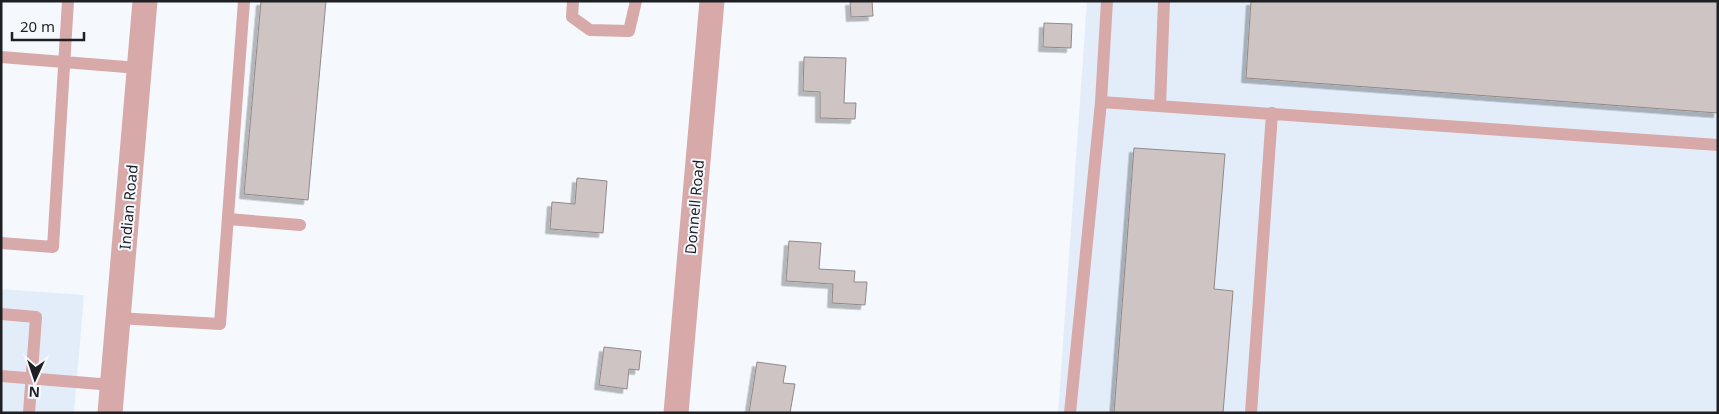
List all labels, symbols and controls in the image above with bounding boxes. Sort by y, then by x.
scale bar [12,10,85,42]
text: 20 m [20,16,55,36]
street label: Donnell Road [680,159,708,255]
street label: Indian Road [114,164,142,250]
north arrow [10,354,60,404]
text: N [28,383,40,402]

